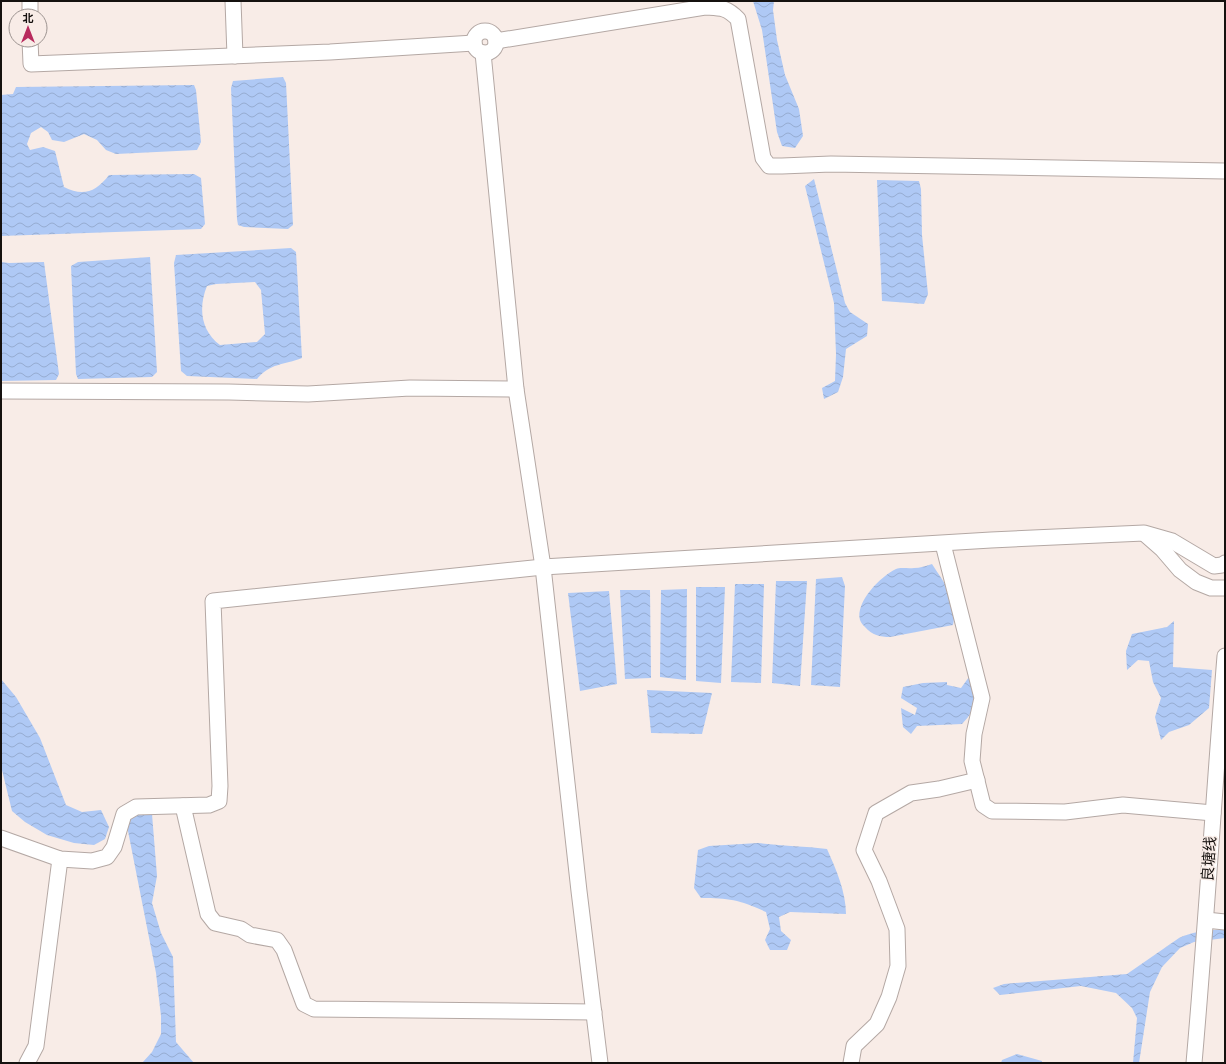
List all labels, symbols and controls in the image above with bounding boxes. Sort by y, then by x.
north arrow [8,8,48,48]
text: 北 [23,12,34,25]
street label: 良塘线 [1198,836,1220,882]

